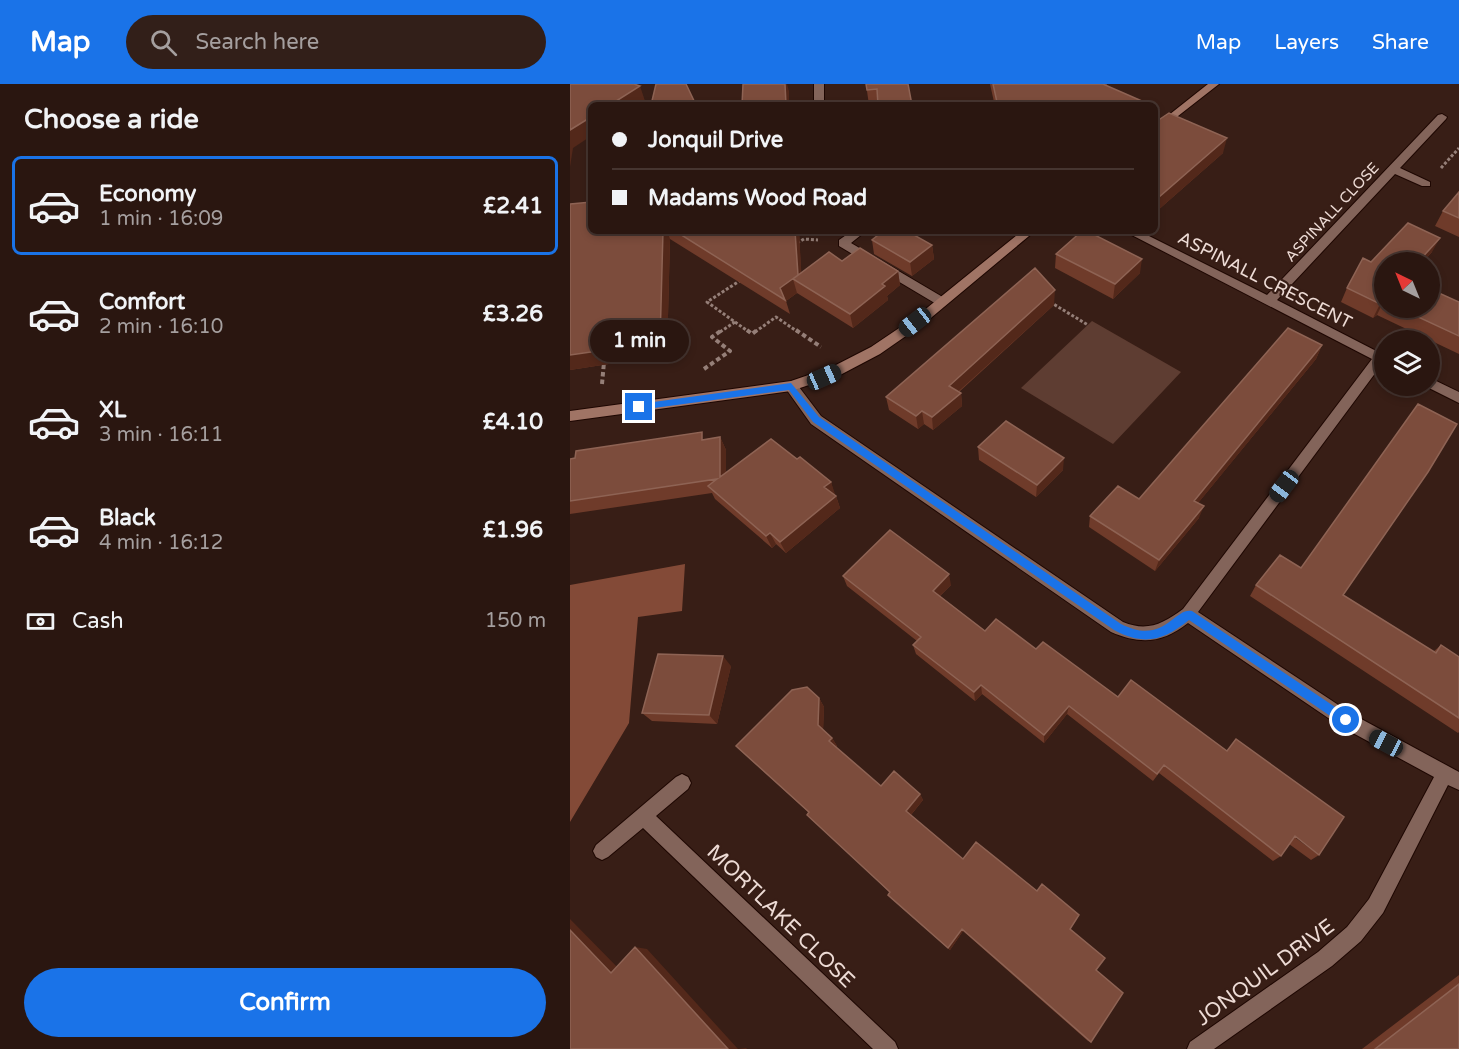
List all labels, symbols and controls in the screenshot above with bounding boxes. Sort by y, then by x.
search box [126,15,546,69]
text: Map [30,25,90,59]
icon: search [147,26,180,59]
text: Search here [195,29,319,55]
text: Map [1196,30,1241,55]
text: Layers [1274,30,1339,55]
text: Share [1372,30,1429,55]
text: Choose a ride [24,103,199,136]
text: Jonquil Drive [648,127,783,153]
street label: ASPINALL CLOSE [1281,159,1383,265]
icon: car [27,179,81,233]
text: Economy [99,181,196,207]
text: Madams Wood Road [648,185,867,211]
text: £2.41 [483,193,543,219]
text: 1 min · 16:09 [99,207,223,231]
street label: ASPINALL CRESCENT [1174,227,1356,333]
north arrow [1374,252,1440,318]
map controls [1374,252,1440,396]
icon: car [27,287,81,341]
text: Comfort [99,289,185,315]
text: £3.26 [483,301,543,327]
car [895,304,935,340]
text: 2 min · 16:10 [99,315,223,339]
callout: 1 min [590,320,688,362]
text: 1 min [613,329,666,353]
button: layers [1374,330,1440,396]
car [804,361,844,393]
route end [625,393,652,420]
icon: car [27,395,81,449]
text: XL [99,397,126,423]
text: £4.10 [483,409,543,435]
text: 3 min · 16:11 [99,423,223,447]
car [1266,466,1302,506]
icon: car [27,503,81,557]
text: Black [99,505,156,531]
text: £1.96 [483,517,543,543]
text: 4 min · 16:12 [99,531,223,555]
icon: cash [24,605,57,638]
text: Cash [72,608,124,634]
text: 150 m [485,609,546,633]
route start [1332,706,1359,733]
car [1366,727,1406,759]
street label: MORTLAKE CLOSE [702,839,860,993]
street label: JONQUIL DRIVE [1191,914,1339,1031]
button: Confirm [24,968,546,1037]

